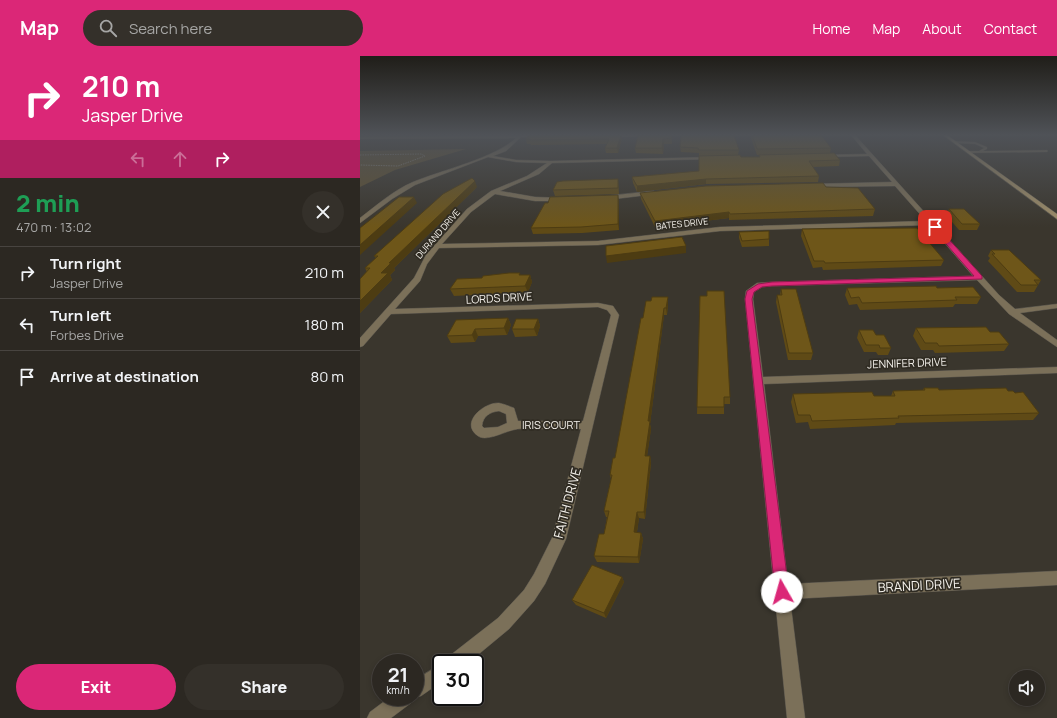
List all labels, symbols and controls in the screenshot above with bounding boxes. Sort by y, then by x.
search box [83,10,363,46]
text: Map [20,15,59,41]
icon: search [97,17,119,39]
text: Search here [129,18,212,39]
text: Home [813,19,850,38]
text: Map [872,19,900,38]
text: About [922,19,962,38]
text: Contact [984,19,1037,38]
text: 210 m [82,67,160,105]
icon: right [16,72,68,124]
text: Jasper Drive [82,103,183,127]
icon: left [127,148,149,170]
icon: ahead [169,148,191,170]
icon: right [211,148,233,170]
text: 2 min [16,186,80,219]
button: close [302,191,344,233]
street label: DURAND DRIVE [412,206,463,261]
pin [918,210,952,244]
street label: BATES DRIVE [655,214,709,233]
icon: arrive [924,216,946,238]
text: 470 m · 13:02 [16,218,91,236]
text: Turn right [50,253,121,274]
icon: right [16,262,38,284]
text: 210 m [305,262,344,283]
text: Jasper Drive [50,274,123,292]
street label: LORDS DRIVE [465,288,533,307]
text: Turn left [50,305,112,326]
icon: left [16,314,38,336]
text: 180 m [305,314,344,335]
text: Forbes Drive [50,326,124,344]
street label: JENNIFER DRIVE [867,354,947,371]
icon: arrive [16,366,38,388]
text: Arrive at destination [50,366,199,387]
text: 80 m [310,366,344,387]
street label: IRIS COURT [522,417,580,432]
street label: FAITH DRIVE [549,466,585,540]
position arrow [761,571,803,613]
street label: BRANDI DRIVE [877,574,961,596]
speed limit sign: 30 [432,654,484,706]
text: 21 [388,661,408,688]
button: Exit [16,664,176,710]
button: Share [184,664,344,710]
map controls [1009,670,1045,706]
button: sound [1009,670,1045,706]
text: km/h [386,683,410,697]

